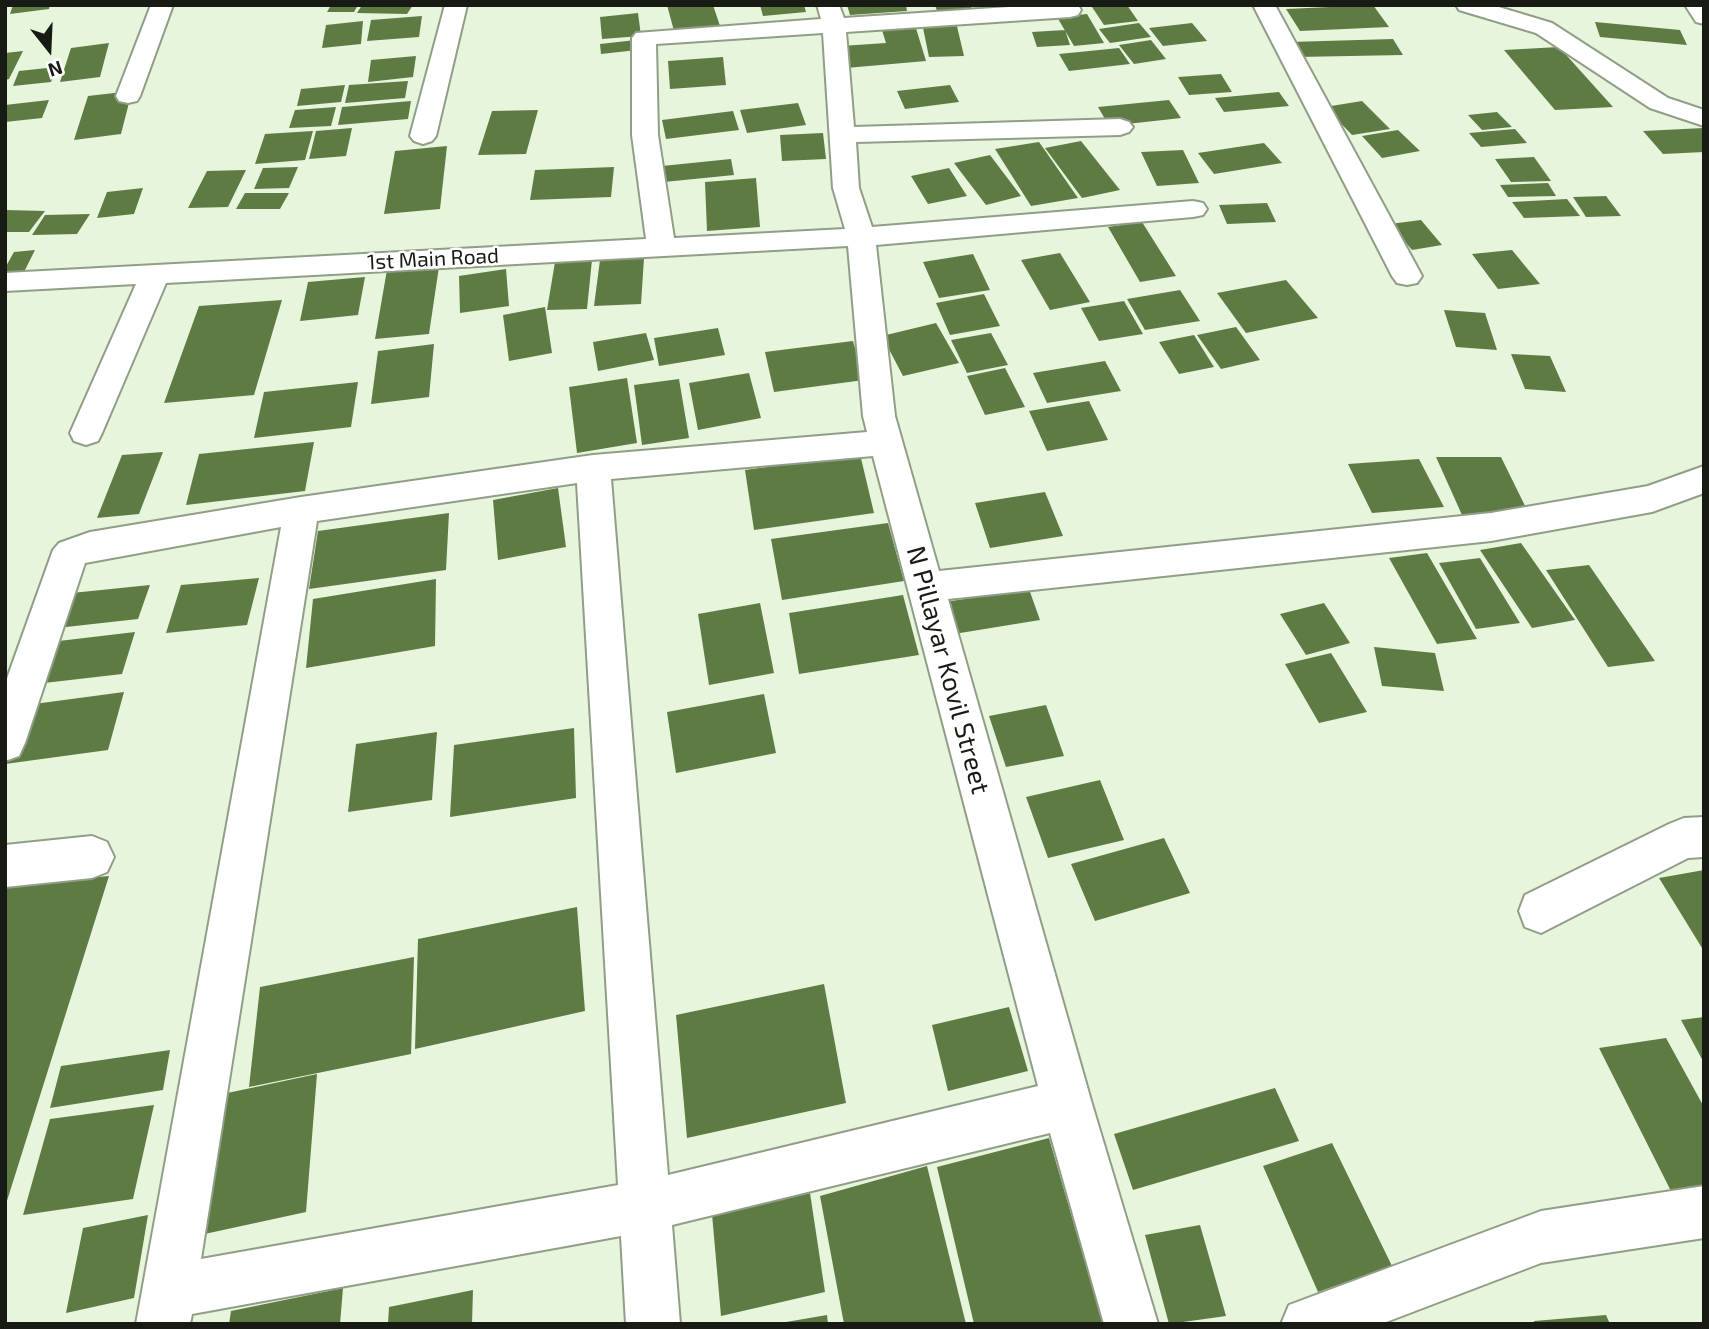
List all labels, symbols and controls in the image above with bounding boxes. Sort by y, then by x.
north arrow [14,14,84,84]
text: N [46,56,66,83]
street label: 1st Main Road [366,243,500,275]
street label: N Pillayar Kovil Street [900,543,996,797]

